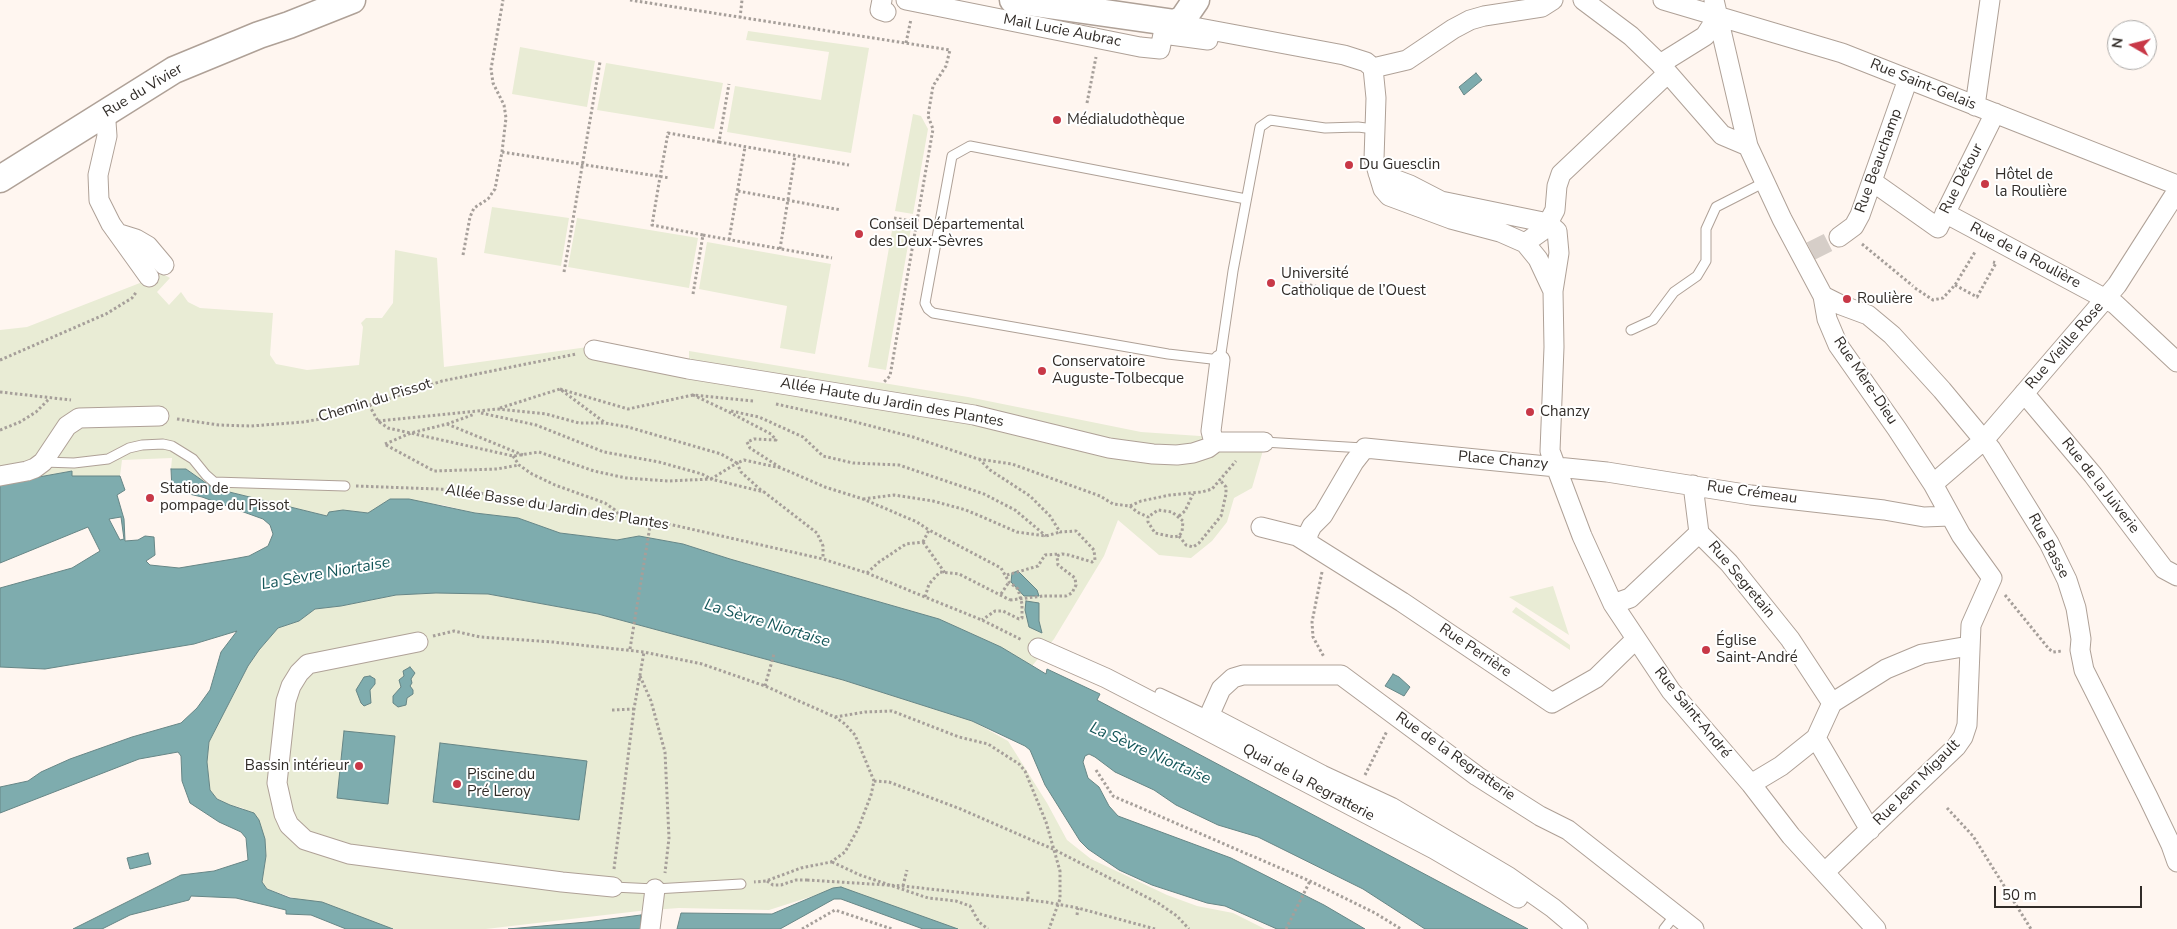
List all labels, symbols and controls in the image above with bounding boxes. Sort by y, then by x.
street label: Mail Lucie Aubrac [1002,11,1122,51]
north arrow [2107,20,2157,70]
text: N [2108,36,2128,50]
street label: Rue Saint-Gelais [1867,56,1979,114]
street label: Rue du Vivier [100,60,186,122]
street label: Rue Beauchamp [1852,106,1906,216]
place label: Médialudothèque [1067,111,1185,129]
marker: Médialudothèque [1051,114,1063,126]
street label: Rue Détour [1937,141,1987,217]
place label: Du Guesclin [1359,156,1440,174]
marker: Du Guesclin [1343,159,1355,171]
place label: Hôtel de la Roulière [1995,166,2067,201]
marker: Hôtel de la Roulière [1979,178,1991,190]
place label: Conseil Départemental des Deux-Sèvres [869,216,1024,251]
street label: Rue de la Roulière [1967,219,2083,293]
marker: Conseil Départemental des Deux-Sèvres [853,228,865,240]
place label: Université Catholique de l’Ouest [1281,265,1426,300]
marker: Université Catholique de l’Ouest [1265,277,1277,289]
place label: Roulière [1857,290,1913,308]
marker: Roulière [1841,293,1853,305]
street label: Rue Vieille Rose [2022,299,2108,393]
street label: Rue Mère-Dieu [1829,334,1901,428]
place label: Conservatoire Auguste-Tolbecque [1052,353,1184,388]
marker: Conservatoire Auguste-Tolbecque [1036,365,1048,377]
street label: Allée Haute du Jardin des Plantes [779,374,1005,432]
street label: Chemin du Pissot [316,375,434,427]
place label: Chanzy [1540,403,1590,421]
marker: Chanzy [1524,406,1536,418]
street label: Rue de la Juiverie [2057,435,2143,537]
street label: Place Chanzy [1457,448,1549,474]
street label: Rue Crémeau [1706,478,1798,508]
place label: Station de pompage du Pissot [160,480,289,515]
street label: Allée Basse du Jardin des Plantes [444,481,670,535]
marker: Station de pompage du Pissot [144,492,156,504]
street label: Rue Basse [2023,511,2073,581]
street label: Rue Segretain [1704,538,1778,622]
water label: La Sèvre Niortaise [260,553,392,595]
water label: La Sèvre Niortaise [702,596,832,652]
street label: Rue Perrière [1436,620,1514,682]
place label: Église Saint-André [1716,632,1798,667]
marker: Église Saint-André [1700,644,1712,656]
street label: Rue Saint-André [1650,664,1734,762]
street label: Rue de la Regratterie [1392,709,1518,805]
water label: La Sèvre Niortaise [1086,719,1214,789]
street label: Rue Jean Migault [1870,736,1964,830]
street label: Quai de la Regratterie [1239,741,1377,825]
place label: Bassin intérieur [245,757,349,775]
marker: Bassin intérieur [353,760,365,772]
place label: Piscine du Pré Leroy [467,766,535,801]
marker: Piscine du Pré Leroy [451,778,463,790]
scale bar [1997,876,2144,908]
text: 50 m [2002,885,2037,905]

